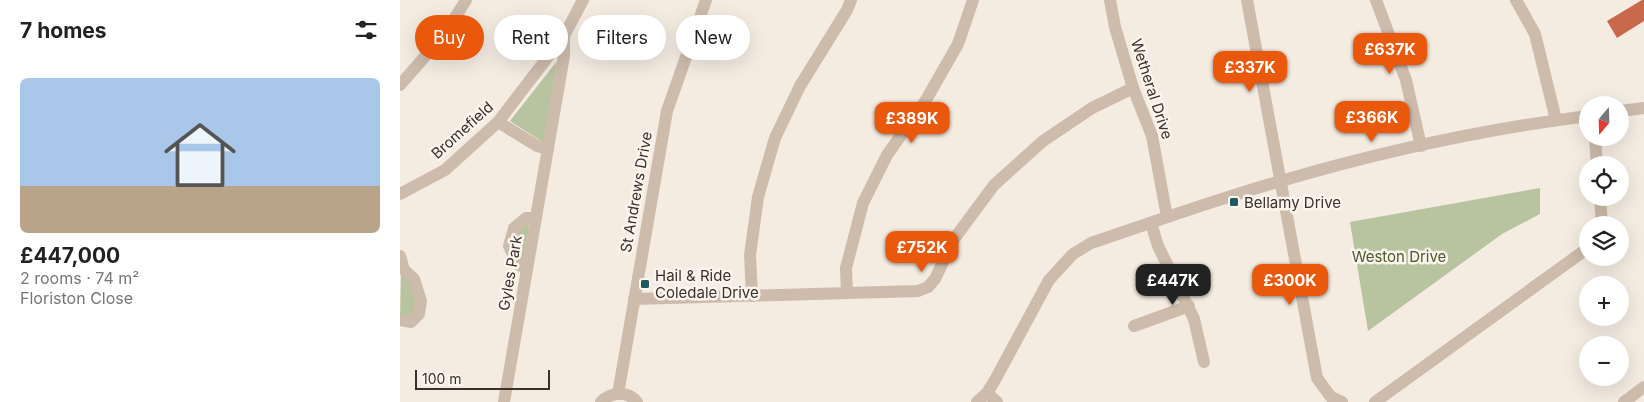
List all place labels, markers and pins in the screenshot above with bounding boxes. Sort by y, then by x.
pin: £637K [1355,32,1425,75]
pin: £337K [1215,51,1285,93]
pin: £366K [1337,100,1407,143]
pin: £389K [877,102,947,144]
place label: Bellamy Drive [1244,193,1341,212]
marker: Bellamy Drive [1228,196,1240,208]
pin: £752K [887,230,957,273]
pin: £447K [1138,264,1208,306]
pin: £300K [1255,264,1325,306]
place label: Hail & Ride Coledale Drive [655,266,759,302]
marker: Hail & Ride Coledale Drive [639,278,651,290]

